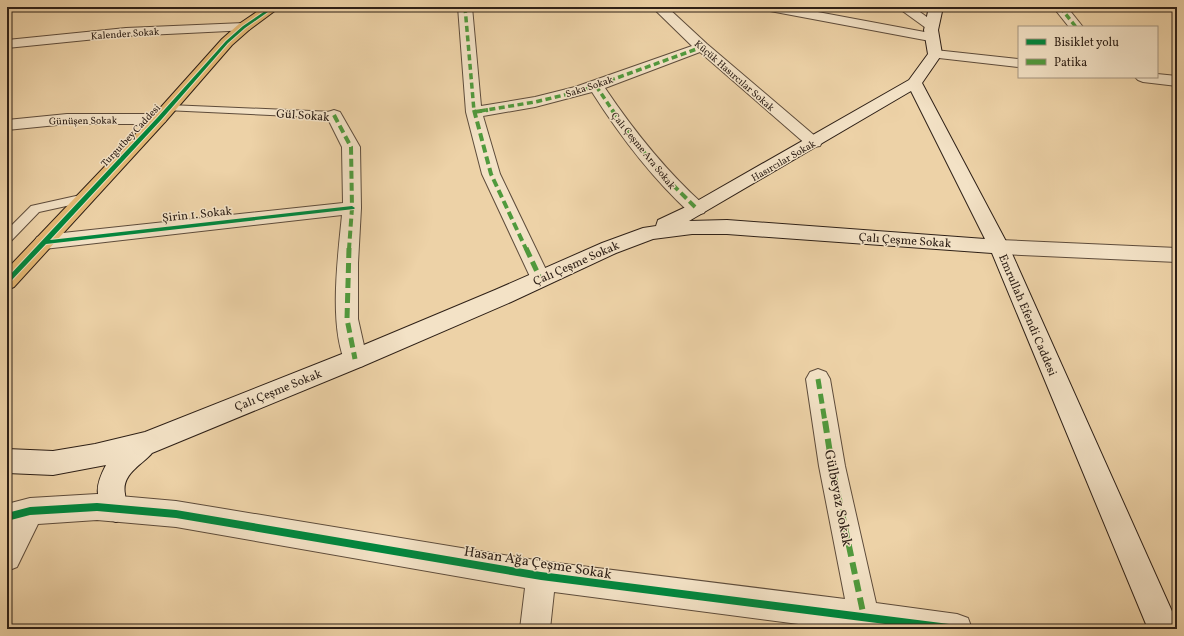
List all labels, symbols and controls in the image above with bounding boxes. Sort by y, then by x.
street label: Kalender Sokak [90,25,160,43]
legend [1018,26,1158,78]
text: Bisiklet yolu [1054,35,1119,51]
street label: Küçük Hasırcılar Sokak [691,37,778,115]
text: Patika [1054,55,1087,71]
street label: Saka Sokak [564,72,616,101]
street label: Turgutbey Caddesi [98,101,164,170]
street label: Gül Sokak [276,106,331,126]
street label: Çalı Çeşme Ara Sokak [608,109,679,193]
street label: Günüşen Sokak [49,113,118,129]
street label: Hasırcılar Sokak [749,136,819,185]
street label: Şirin 1. Sokak [161,203,233,227]
street label: Çalı Çeşme Sokak [858,230,952,252]
street label: Çalı Çeşme Sokak [531,238,622,290]
street label: Emrullah Efendi Caddesi [994,252,1060,379]
street label: Çalı Çeşme Sokak [232,366,325,416]
street label: Gülbeyaz Sokak [819,448,856,549]
street label: Hasan Ağa Çeşme Sokak [463,542,613,585]

